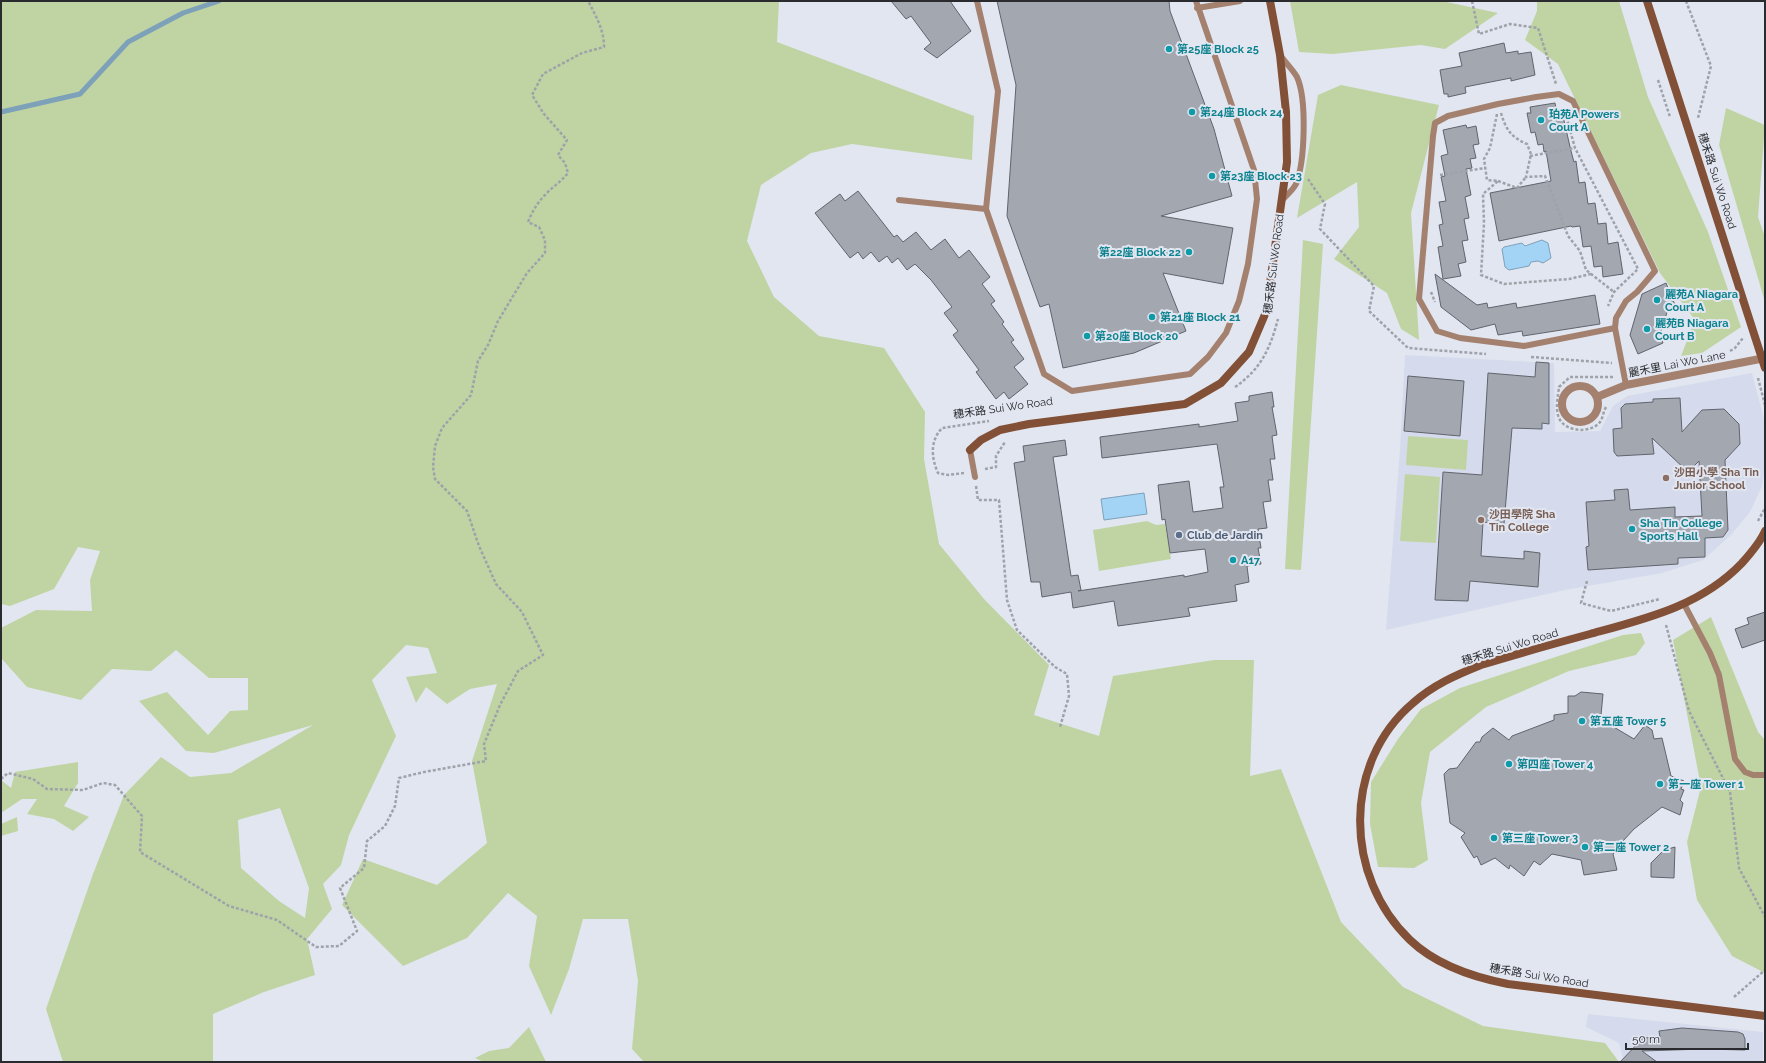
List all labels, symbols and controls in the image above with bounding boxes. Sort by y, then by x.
place label: 第25座 Block 25 [1177,43,1259,56]
marker: 第25座 Block 25 [1164,44,1174,54]
place label: 第24座 Block 24 [1200,106,1282,119]
marker: 第24座 Block 24 [1187,107,1197,117]
place label: 珀苑A Powers Court A [1549,108,1620,134]
marker: 珀苑A Powers Court A [1536,115,1546,125]
street label: 穗禾路 Sui Wo Road [1695,131,1739,231]
place label: 第23座 Block 23 [1220,170,1302,183]
marker: 第23座 Block 23 [1207,171,1217,181]
street label: 穗禾路 Sui Wo Road [1261,213,1287,315]
place label: 第22座 Block 22 [1099,246,1181,259]
marker: 第22座 Block 22 [1184,247,1194,257]
place label: 麗苑A Niagara Court A [1665,288,1738,314]
marker: 麗苑A Niagara Court A [1652,295,1662,305]
place label: 第21座 Block 21 [1160,311,1241,324]
marker: 第21座 Block 21 [1147,312,1157,322]
place label: 麗苑B Niagara Court B [1655,317,1728,343]
marker: 麗苑B Niagara Court B [1642,324,1652,334]
place label: 第20座 Block 20 [1095,330,1178,343]
marker: 第20座 Block 20 [1082,331,1092,341]
street label: 麗禾里 Lai Wo Lane [1627,348,1727,380]
street label: 穗禾路 Sui Wo Road [952,395,1054,421]
place label: 沙田小學 Sha Tin Junior School [1674,466,1759,492]
marker: 沙田小學 Sha Tin Junior School [1661,473,1671,483]
place label: 沙田學院 Sha Tin College [1489,508,1555,534]
marker: 沙田學院 Sha Tin College [1476,515,1486,525]
place label: Sha Tin College Sports Hall [1640,517,1723,543]
marker: Sha Tin College Sports Hall [1627,524,1637,534]
place label: Club de Jardin [1187,529,1263,542]
marker: Club de Jardin [1174,530,1184,540]
place label: A17 [1241,554,1261,567]
marker: A17 [1228,555,1238,565]
street label: 穗禾路 Sui Wo Road [1460,626,1560,668]
place label: 第五座 Tower 5 [1590,715,1666,728]
marker: 第五座 Tower 5 [1577,716,1587,726]
place label: 第四座 Tower 4 [1517,758,1593,771]
marker: 第四座 Tower 4 [1504,759,1514,769]
place label: 第一座 Tower 1 [1668,778,1744,791]
marker: 第一座 Tower 1 [1655,779,1665,789]
place label: 第三座 Tower 3 [1502,832,1578,845]
marker: 第三座 Tower 3 [1489,833,1499,843]
place label: 第二座 Tower 2 [1593,841,1669,854]
marker: 第二座 Tower 2 [1580,842,1590,852]
street label: 穗禾路 Sui Wo Road [1488,962,1590,990]
scale bar [1626,1025,1748,1051]
text: 50 m [1632,1032,1660,1046]

